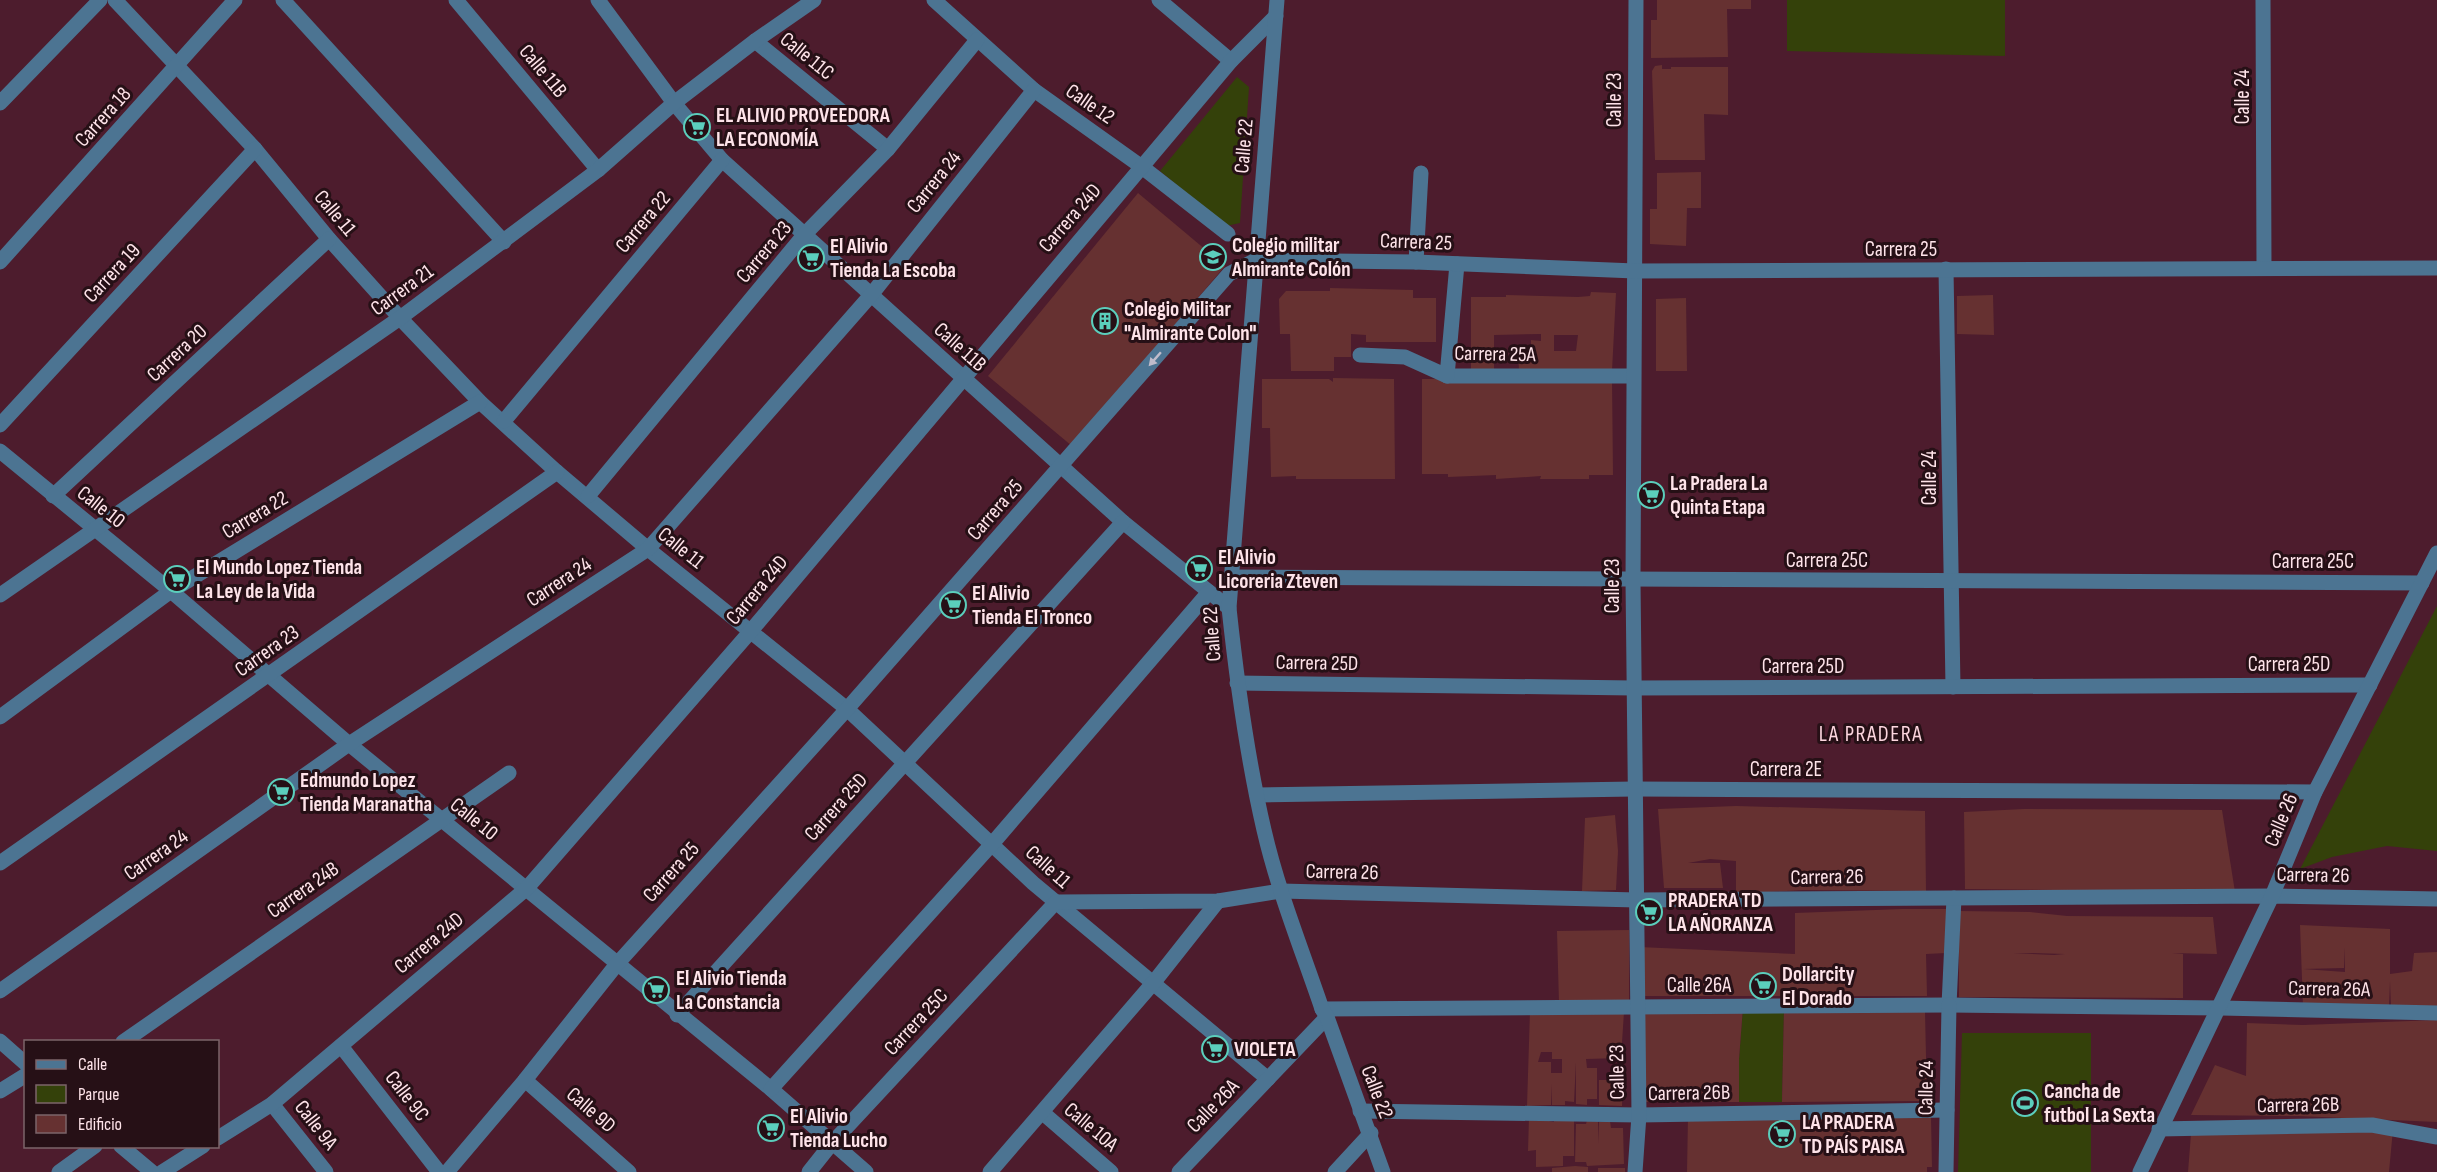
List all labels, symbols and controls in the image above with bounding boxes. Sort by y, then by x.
street label: Calle 11C [775,27,839,85]
street label: Calle 11B [514,39,572,103]
street label: Calle 24 [2230,69,2255,124]
street label: Calle 23 [1602,73,1627,128]
street label: Calle 12 [1061,78,1119,130]
street label: Carrera 18 [70,82,136,152]
place label: EL ALIVIO PROVEEDORA LA ECONOMÍA [716,103,891,152]
supermarket icon: EL ALIVIO PROVEEDORA LA ECONOMÍA [682,112,712,142]
street label: Calle 22 [1229,118,1259,174]
street label: Carrera 24 [901,146,967,218]
street label: Carrera 24D [1033,179,1107,257]
street label: Calle 11 [309,185,362,242]
street label: Carrera 22 [610,186,676,258]
street label: Carrera 23 [731,216,797,288]
street label: Carrera 25 [1379,228,1453,256]
place label: Colegio militar Almirante Colón [1231,233,1350,282]
place label: El Alivio Tienda La Escoba [830,234,956,283]
street label: Carrera 25 [1865,237,1937,262]
street label: Carrera 19 [78,238,146,308]
school or university icon: Colegio militar Almirante Colón [1198,242,1228,272]
supermarket icon: El Alivio Tienda La Escoba [796,243,826,273]
street label: Carrera 21 [366,259,439,321]
place label: Colegio Militar "Almirante Colon" [1124,297,1256,346]
building icon: Colegio Militar "Almirante Colon" [1090,306,1120,336]
street label: Calle 11B [929,317,991,377]
street label: Carrera 20 [142,319,212,387]
street label: Carrera 25A [1454,341,1537,367]
one-way arrow [1149,351,1162,366]
street label: Calle 24 [1917,450,1942,505]
place label: La Pradera La Quinta Etapa [1670,471,1768,520]
street label: Carrera 25 [962,475,1028,545]
street label: Calle 10 [72,480,130,534]
supermarket icon: La Pradera La Quinta Etapa [1636,480,1666,510]
street label: Carrera 22 [217,486,293,544]
street label: Calle 11 [653,522,710,575]
place label: El Alivio Licoreria Zteven [1218,545,1338,594]
street label: Carrera 25C [1786,548,1868,573]
street label: Carrera 25C [2272,549,2354,574]
street label: Carrera 24D [721,550,793,630]
street label: Carrera 24 [522,552,596,612]
supermarket icon: El Alivio Licoreria Zteven [1184,554,1214,584]
place label: El Mundo Lopez Tienda La Ley de la Vida [196,555,362,604]
street label: Calle 23 [1600,559,1625,614]
supermarket icon: El Mundo Lopez Tienda La Ley de la Vida [162,564,192,594]
place label: El Alivio Tienda El Tronco [972,581,1092,630]
supermarket icon: El Alivio Tienda El Tronco [938,590,968,620]
street label: Calle 22 [1198,606,1226,662]
street label: Carrera 23 [230,620,304,682]
street label: Carrera 25D [1275,650,1359,676]
street label: Carrera 25D [2248,652,2330,677]
street label: Carrera 25D [1762,654,1844,679]
district label: LA PRADERA [1819,721,1923,748]
street label: Carrera 2E [1750,757,1822,782]
place label: Edmundo Lopez Tienda Maranatha [300,768,432,817]
street label: Carrera 25D [799,768,873,846]
supermarket icon: Edmundo Lopez Tienda Maranatha [266,777,296,807]
street label: Calle 26 [2259,790,2303,850]
street label: Calle 10 [445,792,503,846]
street label: Carrera 24 [119,824,193,886]
street label: Carrera 25 [638,837,704,907]
street label: Calle 11 [1020,840,1076,894]
street label: Carrera 24B [262,856,344,924]
street label: Carrera 26 [1305,859,1379,885]
street label: Carrera 26 [2276,862,2350,888]
street label: Carrera 26 [1790,864,1864,890]
place label: PRADERA TD LA AÑORANZA [1668,888,1774,937]
supermarket icon: PRADERA TD LA AÑORANZA [1634,897,1664,927]
street label: Carrera 24D [389,907,469,979]
place label: Dollarcity El Dorado [1782,962,1855,1011]
place label: El Alivio Tienda La Constancia [676,966,787,1015]
supermarket icon: Dollarcity El Dorado [1748,971,1778,1001]
street label: Calle 26A [1667,973,1732,998]
supermarket icon: El Alivio Tienda La Constancia [641,975,671,1005]
street label: Carrera 26A [2288,976,2371,1002]
street label: Carrera 25C [879,983,953,1061]
supermarket icon: VIOLETA [1200,1034,1230,1064]
place label: VIOLETA [1234,1037,1296,1062]
legend [24,1040,219,1148]
street label: Calle 23 [1604,1044,1630,1100]
text: Calle [78,1054,107,1075]
street label: Calle 24 [1913,1060,1939,1116]
street label: Calle 22 [1356,1062,1398,1122]
street label: Calle 9C [380,1066,434,1126]
street label: Calle 26A [1182,1073,1245,1138]
place label: Cancha de futbol La Sexta [2044,1079,2155,1128]
street label: Carrera 26B [1648,1080,1730,1106]
street label: Calle 9D [561,1082,621,1138]
text: Parque [78,1084,119,1105]
sports icon: Cancha de futbol La Sexta [2010,1088,2040,1118]
street label: Carrera 26B [2257,1092,2339,1118]
street label: Calle 9A [289,1095,344,1155]
street label: Calle 10A [1059,1097,1124,1157]
place label: El Alivio Tienda Lucho [790,1104,888,1153]
place label: LA PRADERA TD PAÍS PAISA [1802,1110,1905,1159]
supermarket icon: El Alivio Tienda Lucho [756,1113,786,1143]
text: Edificio [78,1114,122,1135]
supermarket icon: LA PRADERA TD PAÍS PAISA [1767,1119,1797,1149]

